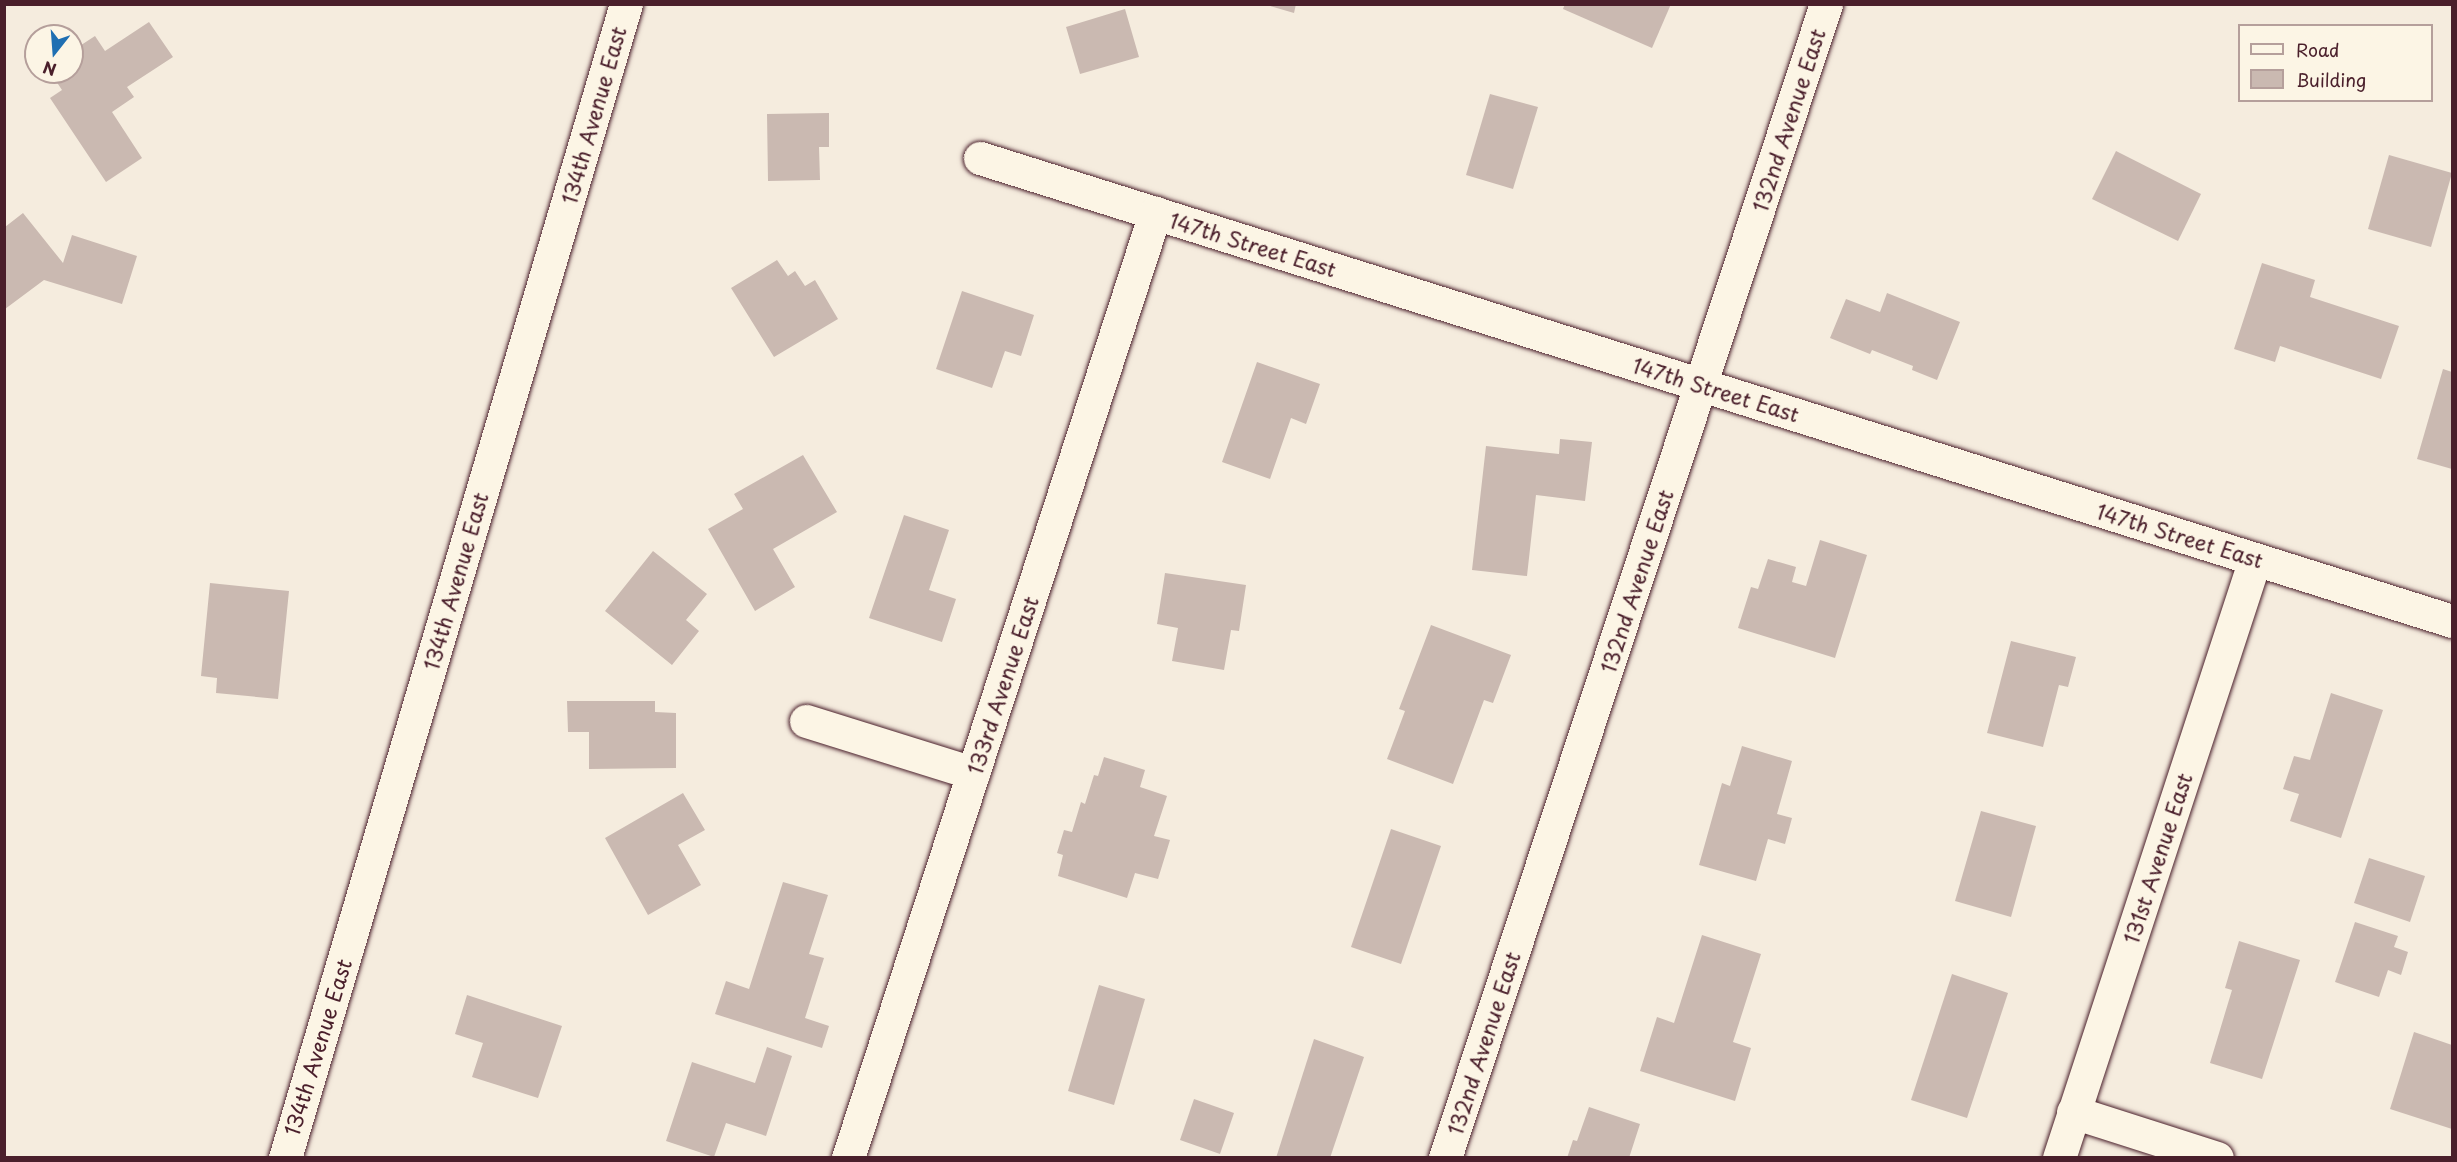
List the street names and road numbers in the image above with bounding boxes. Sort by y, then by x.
street label: 134th Avenue East [555,23,631,207]
street label: 132nd Avenue East [1747,26,1829,214]
street label: 147th Street East [1166,207,1340,281]
street label: 147th Street East [1629,352,1803,426]
street label: 132nd Avenue East [1595,487,1677,675]
street label: 134th Avenue East [417,489,493,673]
street label: 147th Street East [2093,498,2267,572]
street label: 133rd Avenue East [961,592,1043,778]
street label: 131st Avenue East [2117,769,2197,947]
street label: 132nd Avenue East [1442,949,1524,1137]
street label: 134th Avenue East [278,955,356,1139]

